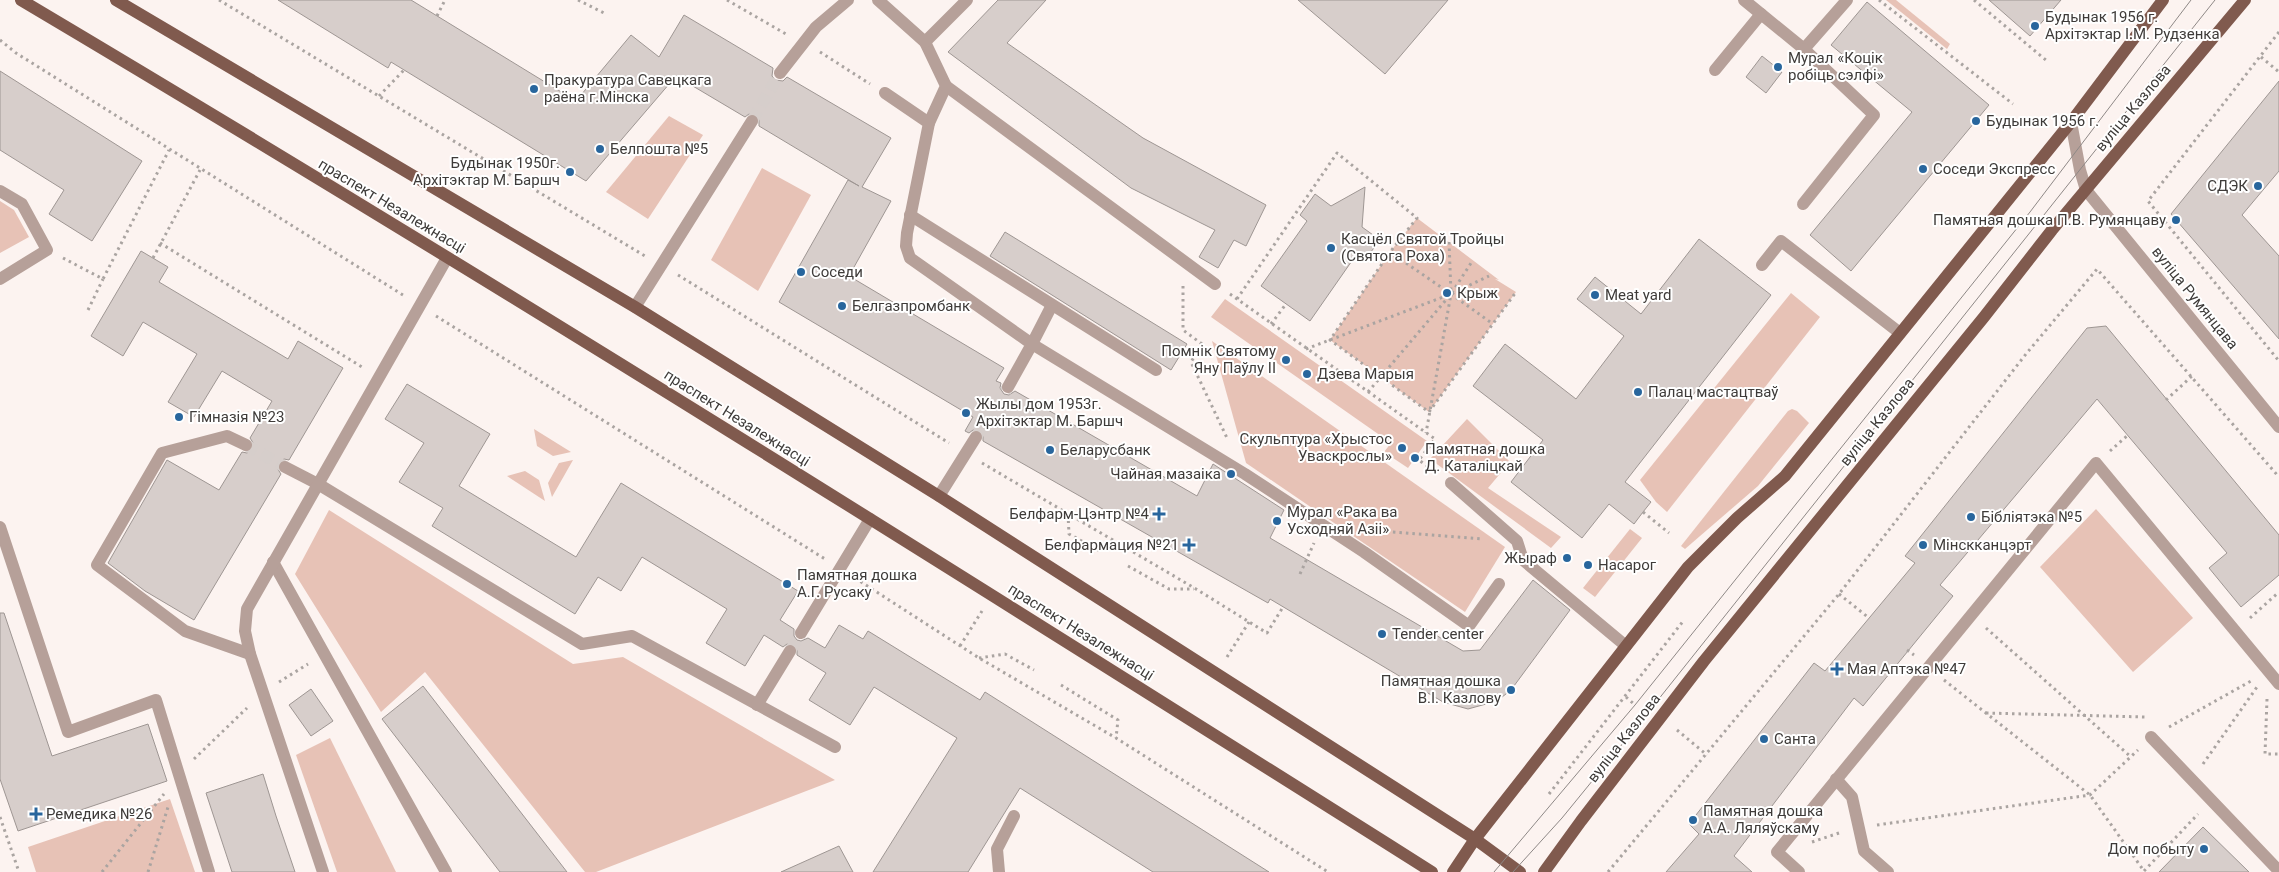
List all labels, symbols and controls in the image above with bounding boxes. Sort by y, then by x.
place label: Будынак 1956 г. Архітэктар І.М. Рудзенка [2045,8,2220,43]
marker: Будынак 1956 г. Архітэктар І.М. Рудзенка [2029,20,2041,32]
place label: Мурал «Коцік робіць сэлфі» [1788,49,1884,84]
marker: Мурал «Коцік робіць сэлфі» [1772,61,1784,73]
street label: вуліца Казлова [2091,61,2175,155]
place label: Пракуратура Савецкага раёна г.Мінска [544,71,712,106]
marker: Пракуратура Савецкага раёна г.Мінска [528,83,540,95]
place label: Будынак 1956 г. [1986,112,2099,130]
marker: Будынак 1956 г. [1970,115,1982,127]
place label: Белпошта №5 [610,140,708,158]
marker: Белпошта №5 [594,143,606,155]
place label: Будынак 1950г. Архітэктар М. Баршч [413,154,560,189]
street label: праспект Незалежнасці [315,155,469,257]
place label: Соседи Экспресс [1933,160,2055,178]
marker: Соседи Экспресс [1917,163,1929,175]
marker: Будынак 1950г. Архітэктар М. Баршч [564,166,576,178]
place label: СДЭК [2207,177,2248,195]
marker: СДЭК [2252,180,2264,192]
place label: Памятная дошка П.В. Румянцаву [1933,211,2166,229]
marker: Памятная дошка П.В. Румянцаву [2170,214,2182,226]
place label: Касцёл Святой Тройцы (Святога Роха) [1341,230,1504,265]
marker: Касцёл Святой Тройцы (Святога Роха) [1325,242,1337,254]
street label: вуліца Румянцава [2148,243,2242,353]
place label: Соседи [811,263,863,281]
marker: Соседи [795,266,807,278]
place label: Крыж [1457,284,1499,302]
place label: Meat yard [1605,286,1671,304]
marker: Крыж [1441,287,1453,299]
marker: Meat yard [1589,289,1601,301]
place label: Белгазпромбанк [852,297,970,315]
marker: Белгазпромбанк [836,300,848,312]
place label: Помнік Святому Яну Паўлу II [1161,342,1276,377]
marker: Помнік Святому Яну Паўлу II [1280,354,1292,366]
place label: Дзева Марыя [1317,365,1414,383]
street label: праспект Незалежнасці [661,366,813,470]
marker: Дзева Марыя [1301,368,1313,380]
street label: вуліца Казлова [1836,374,1918,470]
place label: Палац мастацтваў [1648,383,1778,401]
marker: Палац мастацтваў [1632,386,1644,398]
place label: Жылы дом 1953г. Архітэктар М. Баршч [976,395,1123,430]
marker: Жылы дом 1953г. Архітэктар М. Баршч [960,407,972,419]
place label: Гімназія №23 [189,408,284,426]
marker: Гімназія №23 [173,411,185,423]
place label: Скульптура «Хрыстос Уваскрослы» [1239,430,1392,465]
place label: Памятная дошка Д. Каталіцкай [1425,440,1545,475]
place label: Беларусбанк [1060,441,1151,459]
marker: Скульптура «Хрыстос Уваскрослы» [1396,442,1408,454]
marker: Беларусбанк [1044,444,1056,456]
marker: Памятная дошка Д. Каталіцкай [1409,452,1421,464]
place label: Чайная мазаіка [1110,465,1221,483]
marker: Чайная мазаіка [1225,468,1237,480]
place label: Мурал «Рака ва Усходняй Азіі» [1287,503,1397,538]
place label: Белфарм-Цэнтр №4 [1009,505,1150,523]
marker: Белфарм-Цэнтр №4 [1153,508,1165,520]
place label: Бібліятэка №5 [1981,508,2082,526]
marker: Бібліятэка №5 [1965,511,1977,523]
marker: Мурал «Рака ва Усходняй Азіі» [1271,515,1283,527]
place label: Белфармация №21 [1044,536,1179,554]
place label: Мінскканцэрт [1933,536,2031,554]
marker: Белфармация №21 [1183,539,1195,551]
marker: Мінскканцэрт [1917,539,1929,551]
place label: Жыраф [1504,549,1557,567]
marker: Жыраф [1561,552,1573,564]
place label: Насарог [1598,556,1657,574]
marker: Насарог [1582,559,1594,571]
place label: Памятная дошка А.Г. Русаку [797,566,917,601]
marker: Памятная дошка А.Г. Русаку [781,578,793,590]
street label: праспект Незалежнасці [1005,580,1157,684]
place label: Tender center [1392,625,1484,643]
marker: Tender center [1376,628,1388,640]
place label: Мая Аптэка №47 [1847,660,1966,678]
marker: Мая Аптэка №47 [1831,663,1843,675]
place label: Памятная дошка В.І. Казлову [1381,672,1501,707]
marker: Памятная дошка В.І. Казлову [1505,684,1517,696]
street label: вуліца Казлова [1584,690,1664,786]
place label: Санта [1774,730,1816,748]
marker: Санта [1758,733,1770,745]
place label: Памятная дошка А.А. Ляляўскаму [1703,802,1823,837]
place label: Ремедика №26 [46,805,152,823]
marker: Ремедика №26 [30,808,42,820]
marker: Памятная дошка А.А. Ляляўскаму [1687,814,1699,826]
place label: Дом побыту [2108,840,2194,858]
marker: Дом побыту [2198,843,2210,855]

